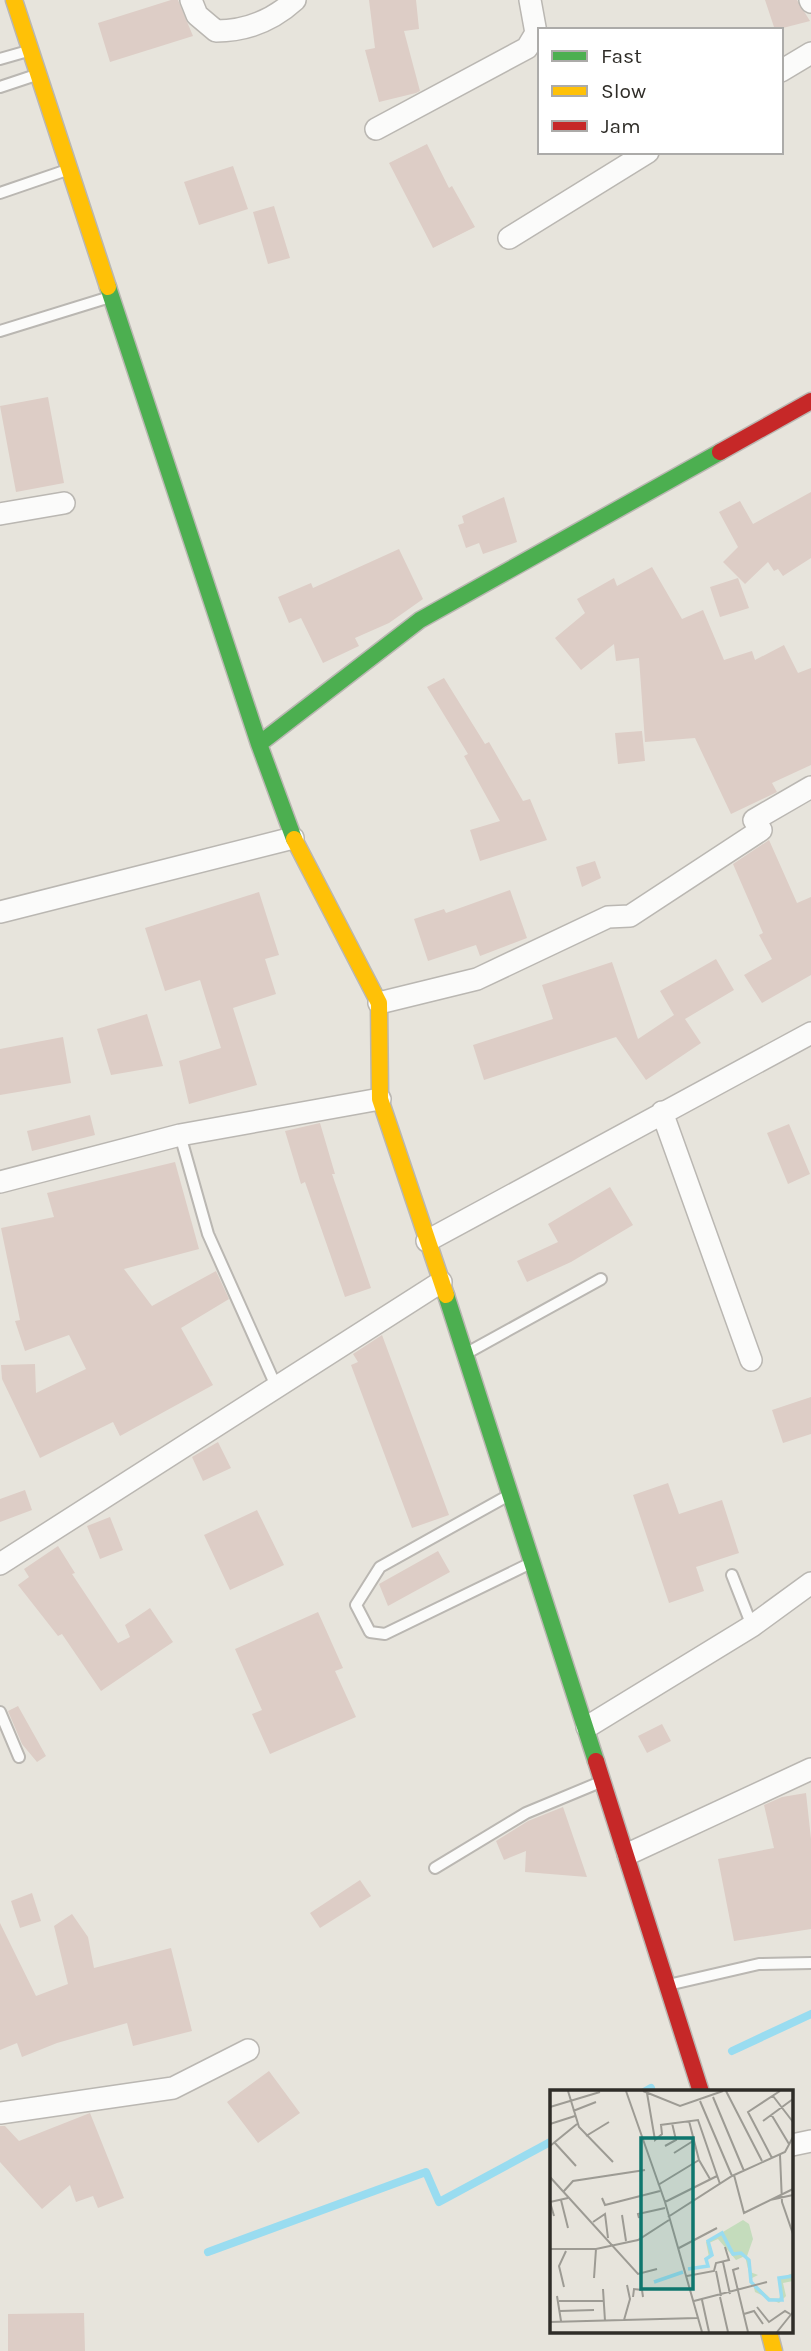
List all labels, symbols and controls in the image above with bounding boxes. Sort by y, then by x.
legend [538,28,783,154]
text: Fast [601,44,642,68]
text: Slow [601,79,646,103]
text: Jam [601,114,641,138]
inset map [550,2090,794,2334]

